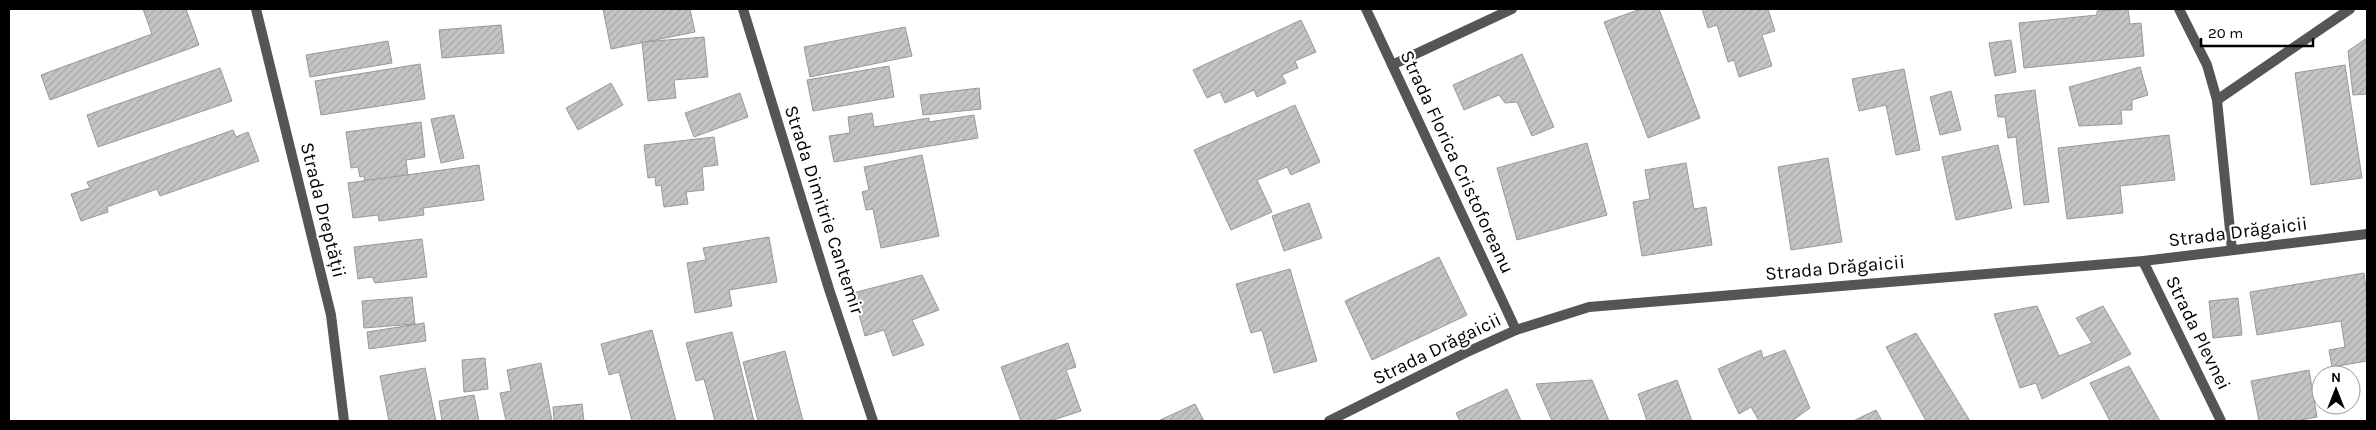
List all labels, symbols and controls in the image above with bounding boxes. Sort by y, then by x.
scale bar [2201,15,2314,47]
text: 20 m [2208,24,2243,42]
street label: Strada Florica Cristoforeanu [1396,47,1518,277]
street label: Strada Dimitrie Cantemir [780,103,868,317]
street label: Strada Dreptății [296,140,350,280]
street label: Strada Drăgaicii [2167,213,2309,251]
street label: Strada Drăgaicii [1764,251,1906,285]
street label: Strada Plevnei [2161,272,2235,394]
street label: Strada Drăgaicii [1369,308,1505,390]
north arrow [2311,365,2361,415]
text: N [2331,369,2341,386]

